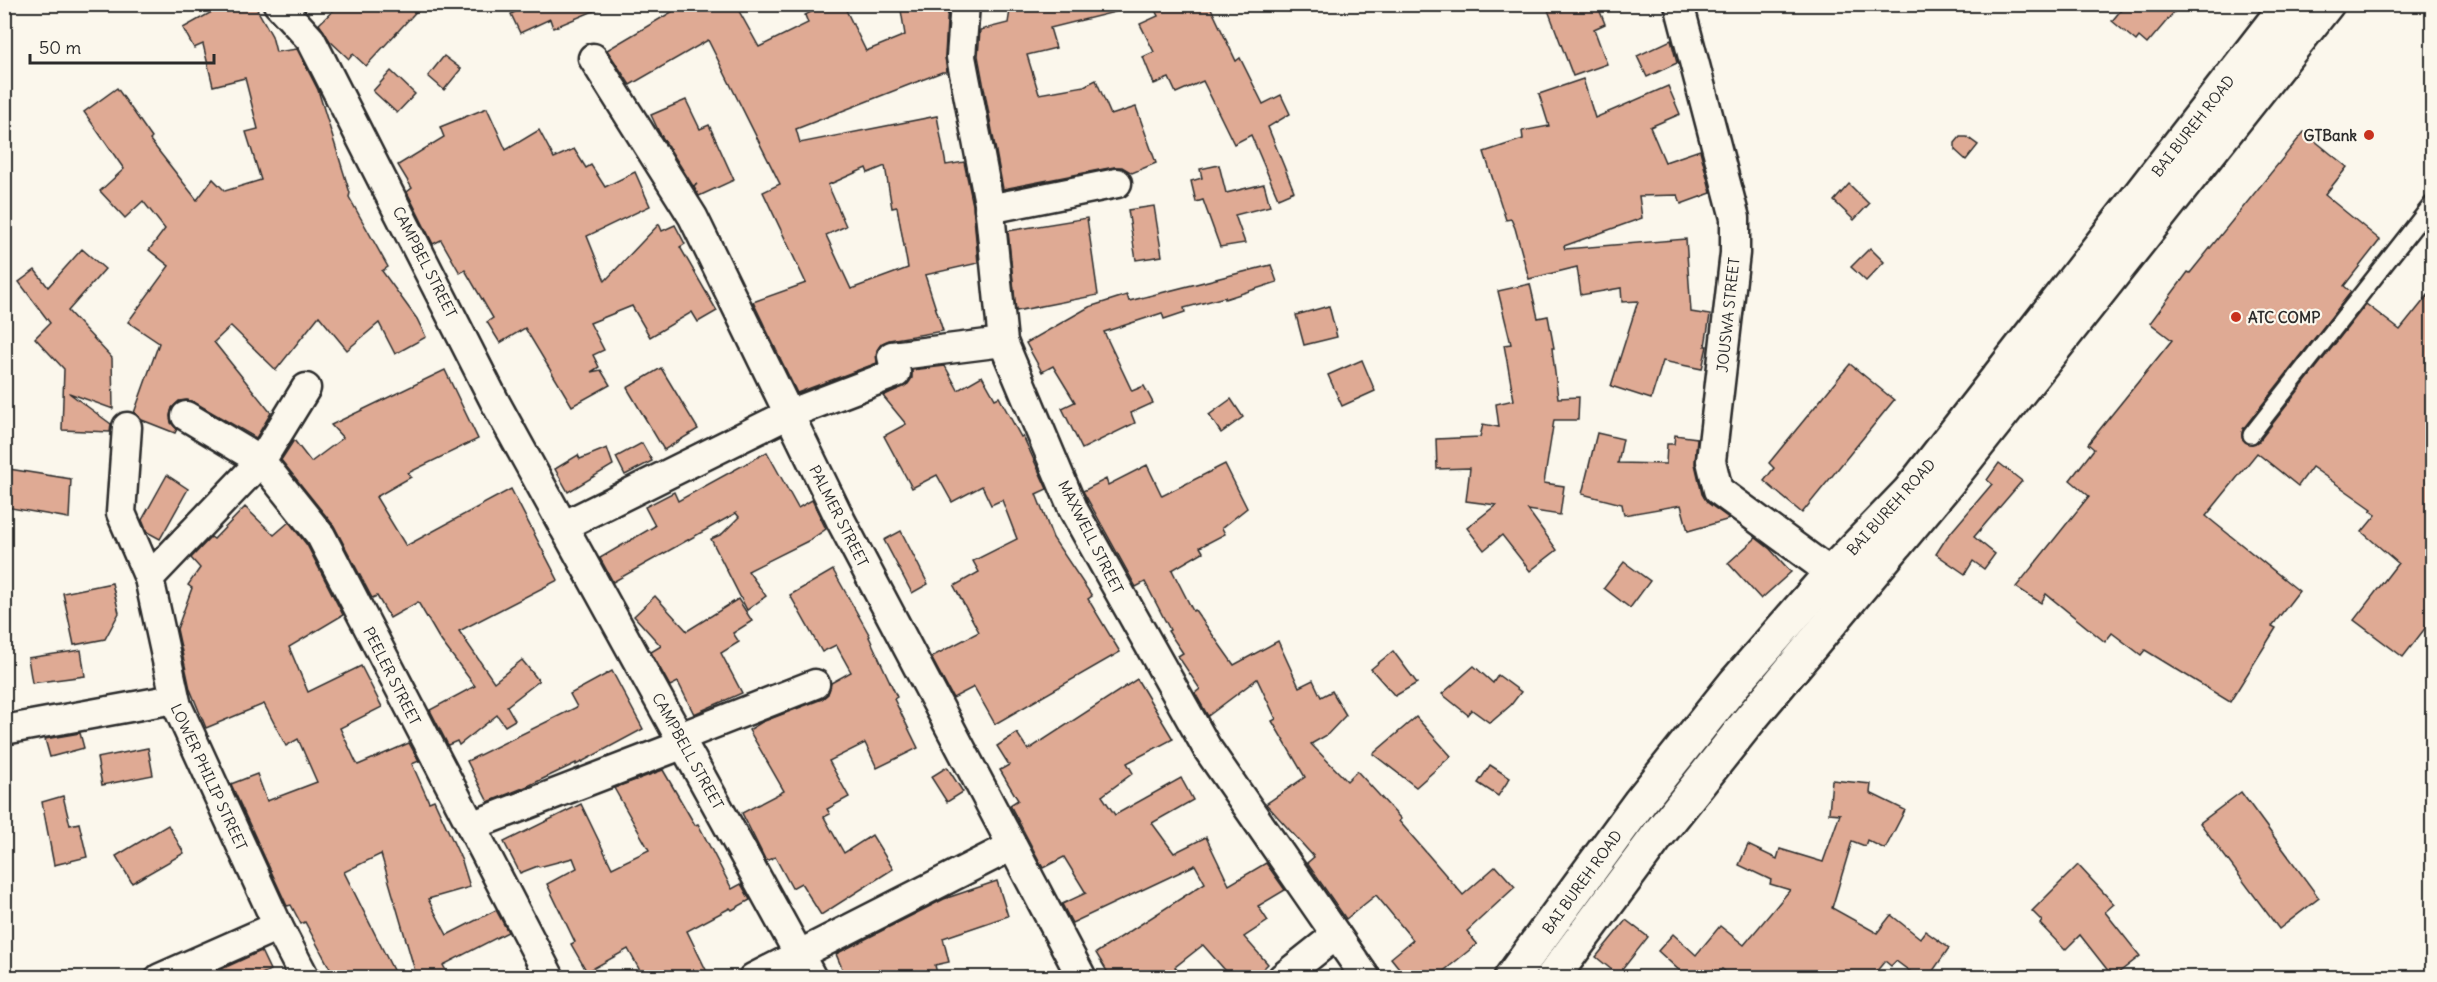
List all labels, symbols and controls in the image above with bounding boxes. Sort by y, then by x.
scale bar [30,27,214,65]
text: 50 m [39,36,81,59]
street label: BAI BUREH ROAD [2147,71,2239,181]
place label: GTBank [2304,126,2357,145]
marker: GTBank [2362,128,2376,142]
street label: CAMPBEL STREET [389,203,461,321]
street label: JOUSWA STREET [1713,256,1744,373]
place label: ATC COMP [2248,308,2320,327]
marker: ATC COMP [2229,310,2243,324]
street label: BAI BUREH ROAD [1843,455,1939,559]
street label: PALMER STREET [805,462,873,570]
street label: MAXWELL STREET [1054,477,1128,597]
street label: PEELER STREET [359,624,425,728]
street label: CAMPBELL STREET [648,689,728,813]
street label: LOWER PHILIP STREET [167,701,251,853]
street label: BAI BUREH ROAD [1538,826,1626,938]

